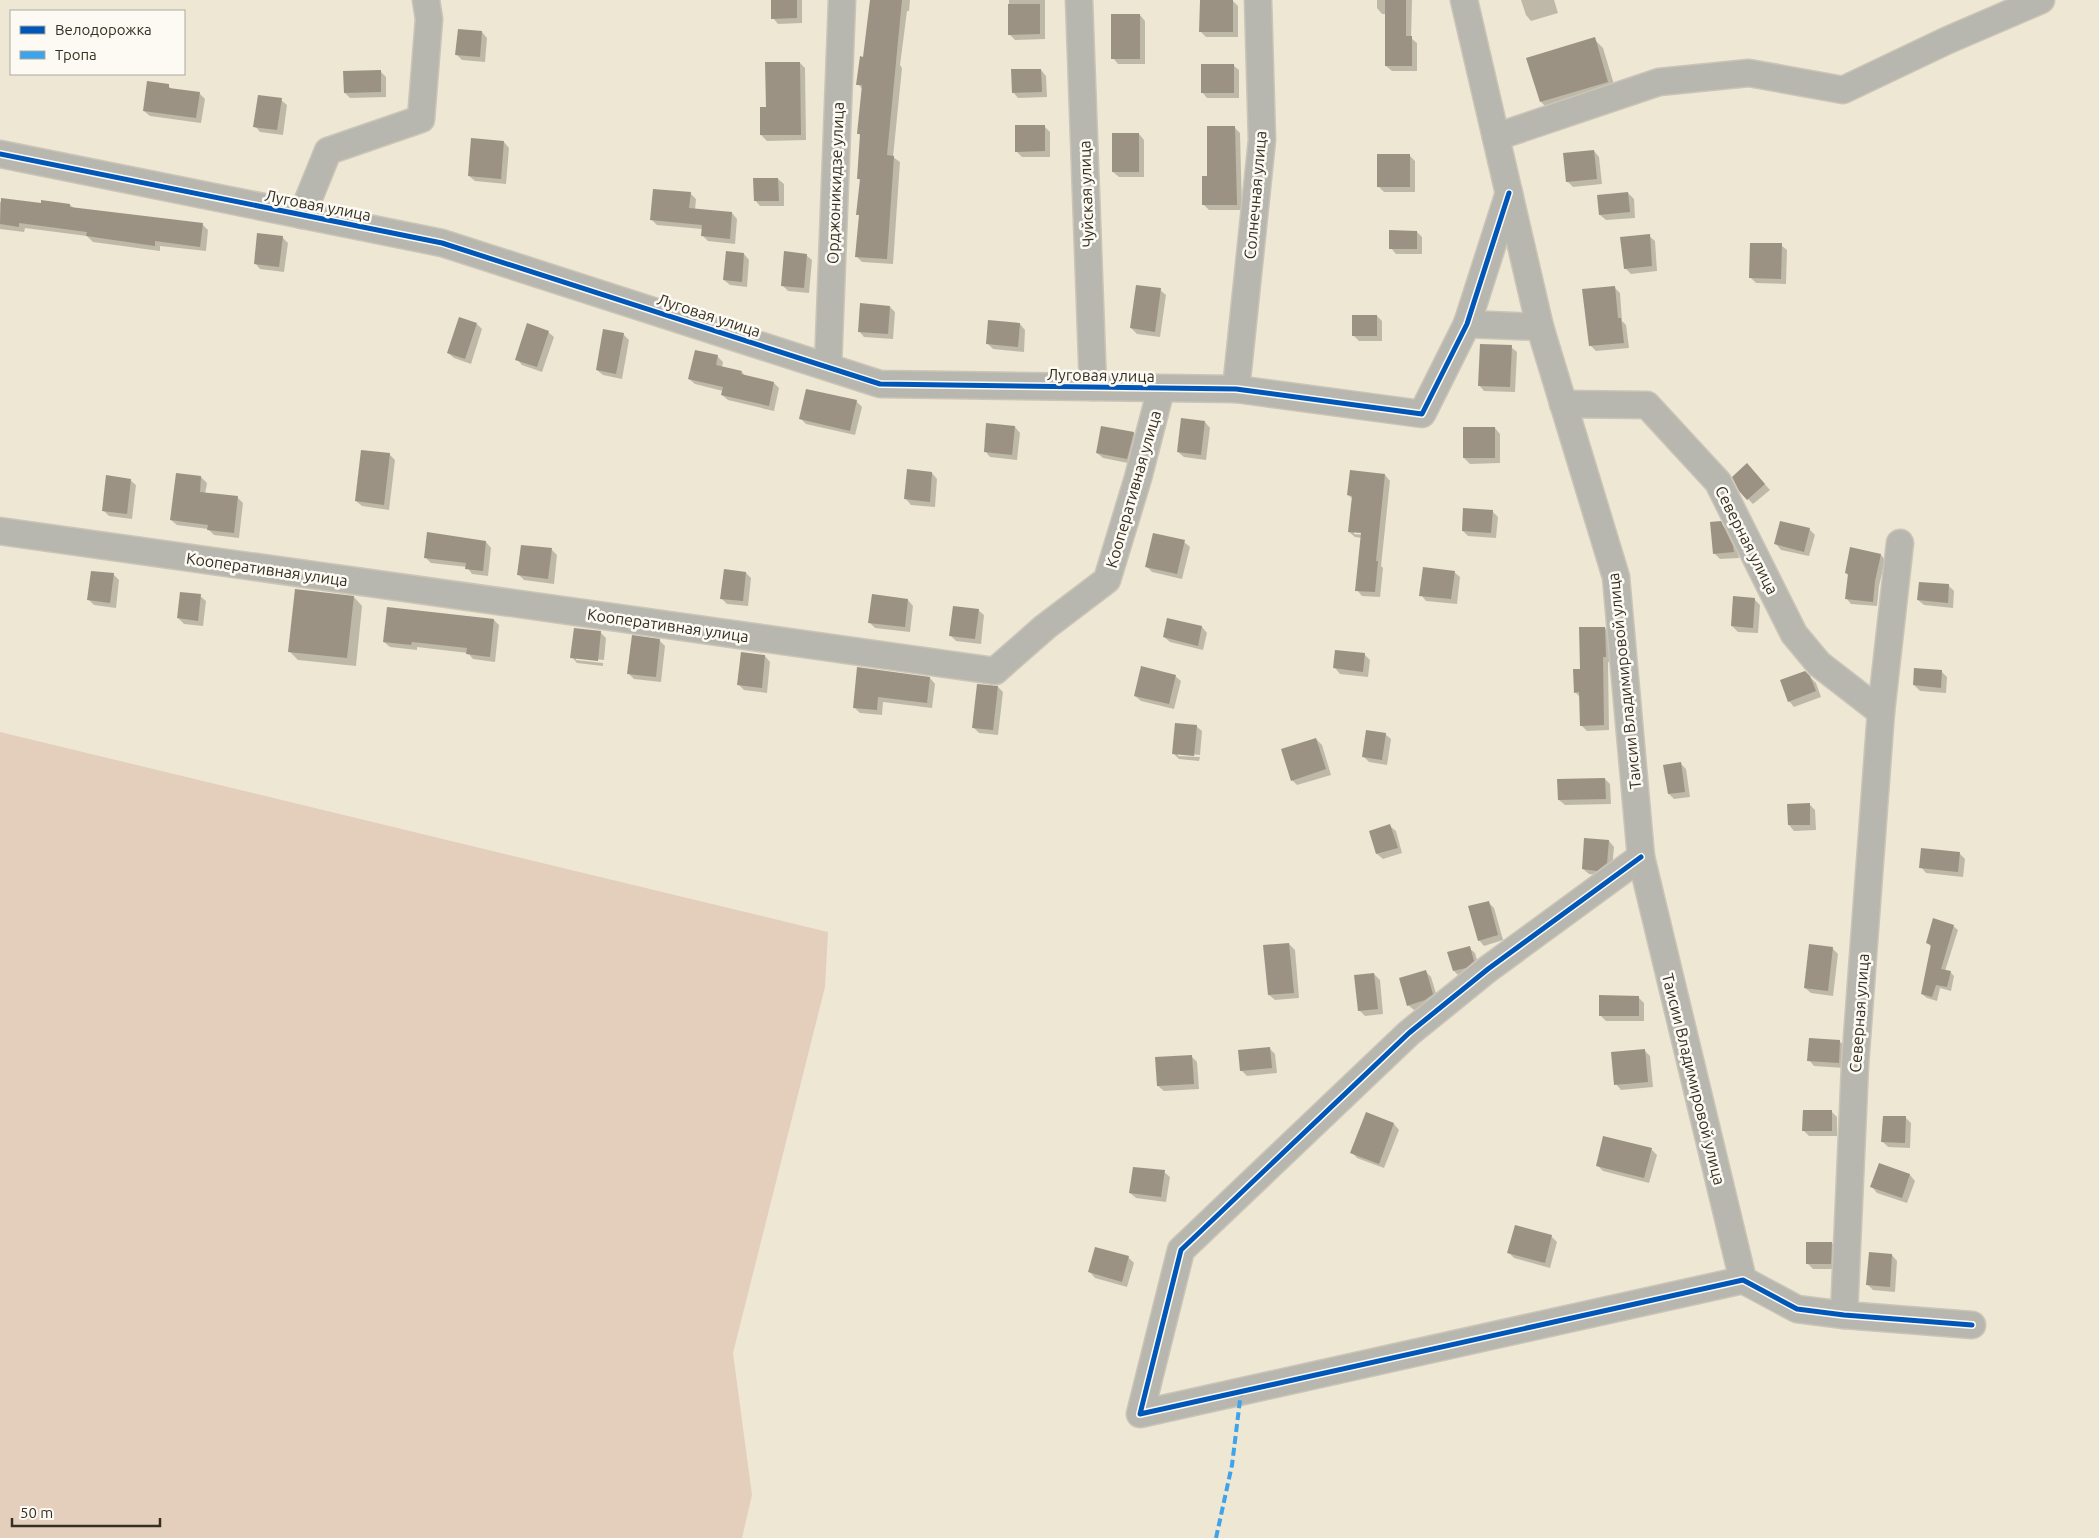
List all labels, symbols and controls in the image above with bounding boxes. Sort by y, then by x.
legend [10,10,185,75]
text: Велодорожка [55,21,152,38]
text: Тропа [55,46,97,63]
street label: Орджоникидзе улица [823,102,847,264]
street label: Солнечная улица [1240,130,1270,260]
street label: Чуйская улица [1075,140,1097,248]
street label: Луговая улица [263,186,373,224]
street label: Луговая улица [655,290,763,340]
street label: Луговая улица [1047,365,1155,385]
street label: Кооперативная улица [1102,408,1164,570]
street label: Северная улица [1712,483,1782,597]
street label: Кооперативная улица [185,549,349,589]
street label: Таисии Владимировой улица [1604,572,1644,790]
street label: Кооперативная улица [586,605,750,645]
street label: Северная улица [1846,953,1872,1073]
street label: Таисии Владимировой улица [1659,971,1729,1187]
scale bar [12,1496,160,1528]
text: 50 m [20,1504,53,1521]

